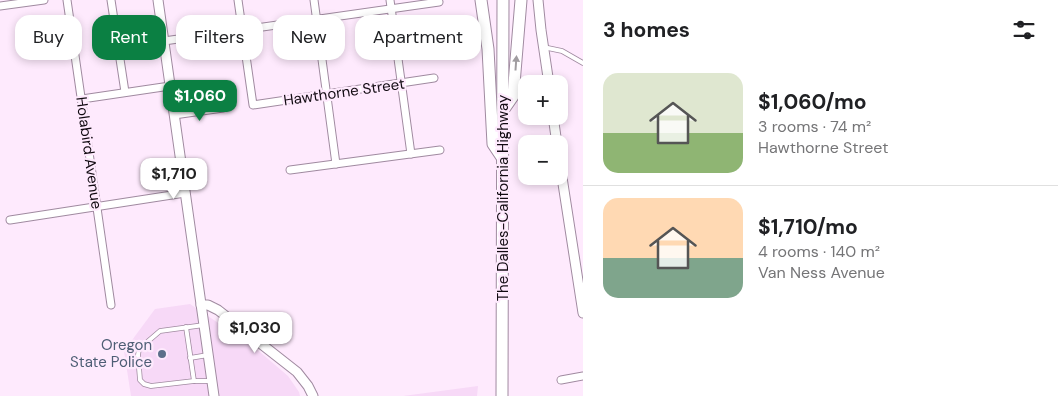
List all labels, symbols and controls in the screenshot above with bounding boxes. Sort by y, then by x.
chip: Buy [15,15,82,60]
chip: Rent [92,15,166,60]
chip: Filters [176,15,263,60]
chip: New [273,15,345,60]
chip: Apartment [355,15,481,60]
text: 3 homes [603,16,690,44]
icon: filters [1010,16,1038,44]
one-way arrow [512,55,520,71]
street label: Hawthorne Street [282,74,406,110]
map controls [518,75,568,185]
button: + [518,75,568,125]
pin: $1,060 [159,80,241,122]
text: $1,060 [174,85,226,106]
text: $1,060/mo [758,88,867,116]
icon: home [643,93,703,153]
street label: The Dalles-California Highway [493,94,513,301]
street label: Holabird Avenue [71,96,107,210]
text: 3 rooms · 74 m² [758,116,871,137]
button: − [518,135,568,185]
text: Hawthorne Street [758,137,888,158]
pin: $1,710 [133,158,215,200]
text: $1,710 [151,163,197,184]
text: $1,710/mo [758,213,858,241]
icon: home [643,218,703,278]
text: 4 rooms · 140 m² [758,241,880,262]
text: Van Ness Avenue [758,262,885,283]
pin: $1,030 [214,312,296,354]
text: $1,030 [229,317,281,338]
place label: Oregon State Police [70,335,152,372]
marker: Oregon State Police [156,348,168,360]

